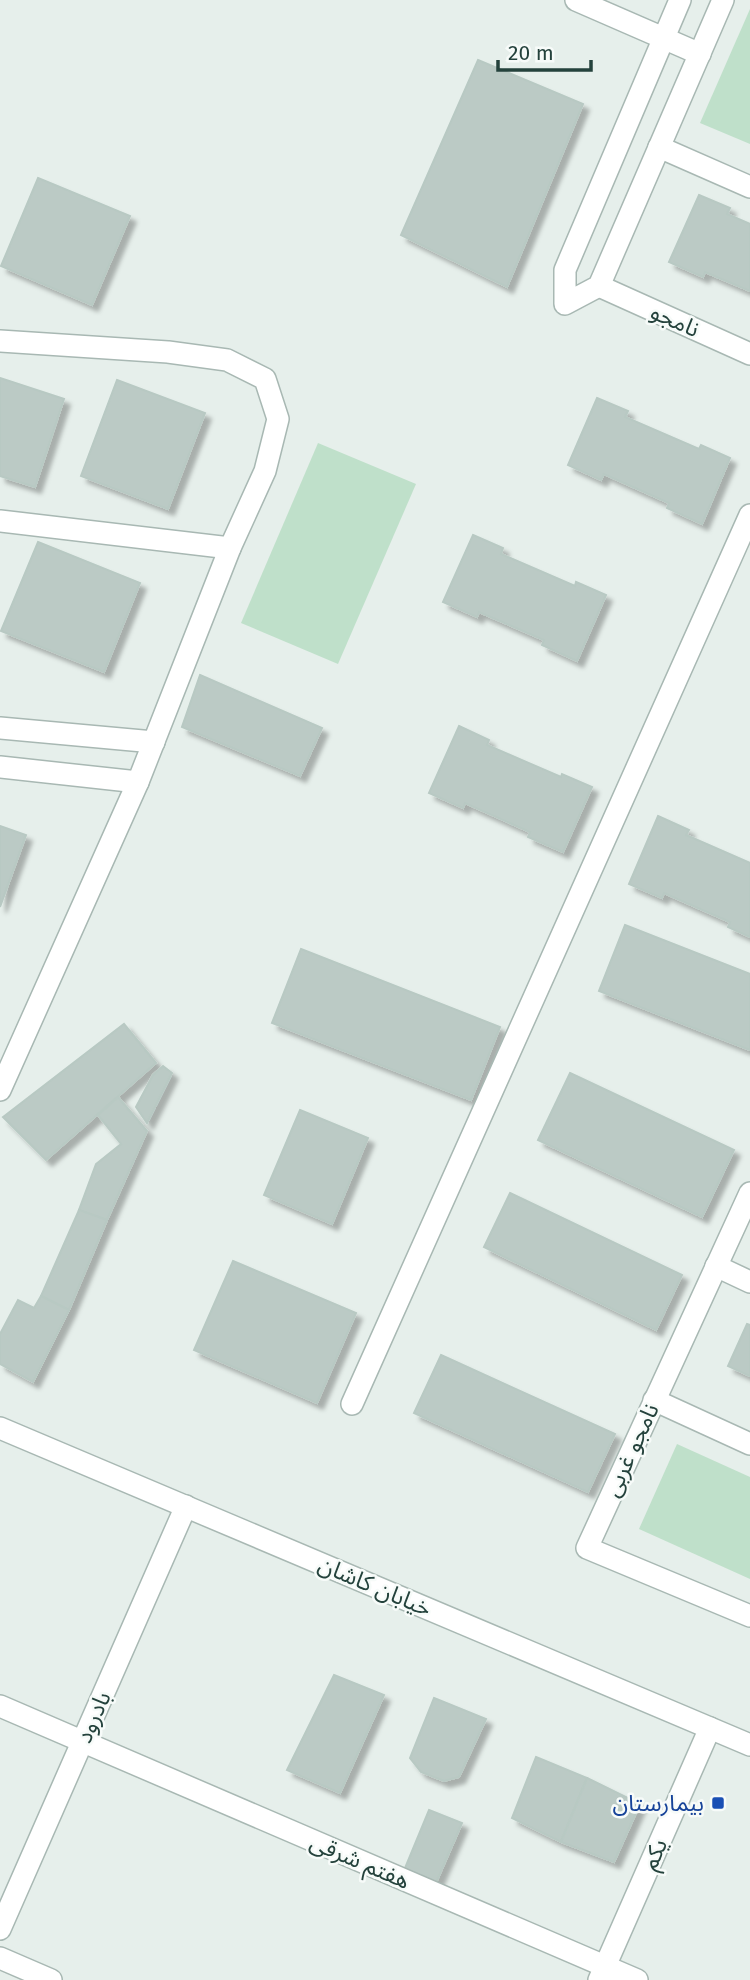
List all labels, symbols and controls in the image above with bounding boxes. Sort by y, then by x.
scale bar [498,28,591,72]
text: 20 m [508,40,554,66]
street label: نامجو [646,297,704,343]
street label: نامجو غربی [597,1399,665,1501]
street label: خیابان کاشان [314,1550,436,1622]
street label: بادرود [69,1687,117,1747]
place label: بیمارستان [612,1789,704,1817]
marker: بیمارستان [710,1795,726,1811]
street label: هفتم شرقی [305,1827,414,1897]
street label: یکم [635,1834,676,1875]

